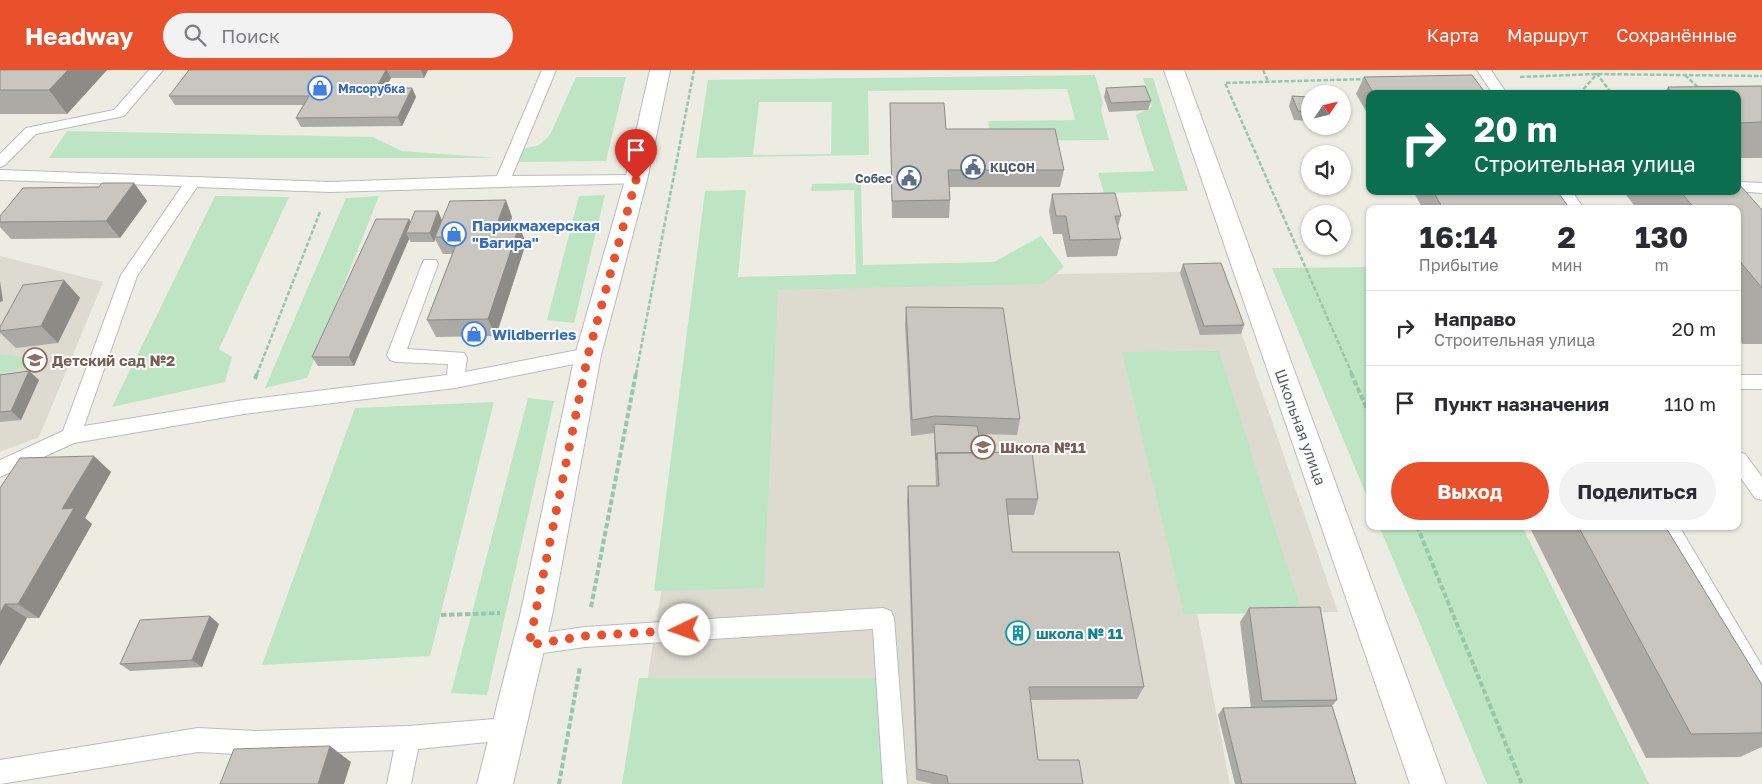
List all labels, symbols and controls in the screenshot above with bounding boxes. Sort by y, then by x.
search box [163,13,513,58]
text: Headway [25,21,133,50]
icon: search [181,21,209,49]
text: Поиск [221,24,280,47]
text: Карта [1427,24,1479,46]
text: Маршрут [1507,24,1588,46]
text: Сохранённые [1616,24,1737,46]
shop icon: Мясорубка [307,75,333,101]
place label: Мясорубка [338,81,405,96]
north arrow [1301,85,1351,135]
map controls [1301,85,1351,255]
text: 20 m [1474,108,1557,150]
icon: right [1391,110,1456,175]
pin [615,129,657,180]
icon: arrive [622,136,650,164]
button: sound [1301,145,1351,195]
text: Строительная улица [1474,150,1696,177]
public building icon: КЦСОН [960,154,986,180]
place label: КЦСОН [990,160,1035,175]
public building icon: Собес [896,165,922,191]
place label: Собес [855,171,892,186]
button: search [1301,205,1351,255]
place label: Парикмахерская "Багира" [472,216,600,251]
text: 16:14 [1419,219,1498,255]
text: 2 [1558,219,1576,255]
text: 130 [1635,219,1688,255]
shop icon: Парикмахерская "Багира" [441,221,467,247]
text: Прибытие [1419,255,1498,275]
text: мин [1551,255,1582,275]
text: m [1655,255,1669,275]
text: Направо [1434,307,1516,330]
icon: right [1391,314,1419,342]
text: 20 m [1672,317,1716,340]
shop icon: Wildberries [461,321,487,347]
place label: Wildberries [492,325,576,343]
text: Строительная улица [1434,330,1595,350]
school or university icon: Детский сад №2 [22,347,48,373]
place label: Детский сад №2 [52,351,175,369]
street label: Школьная улица [1272,366,1330,488]
icon: arrive [1391,389,1419,417]
text: Пункт назначения [1434,392,1609,415]
text: 110 m [1664,392,1716,415]
school or university icon: Школа №11 [970,434,996,460]
place label: Школа №11 [1000,438,1086,456]
button: Выход [1391,462,1549,520]
button: Поделиться [1559,462,1716,520]
position arrow [658,603,710,655]
building icon: школа № 11 [1005,620,1031,646]
place label: школа № 11 [1036,624,1123,642]

